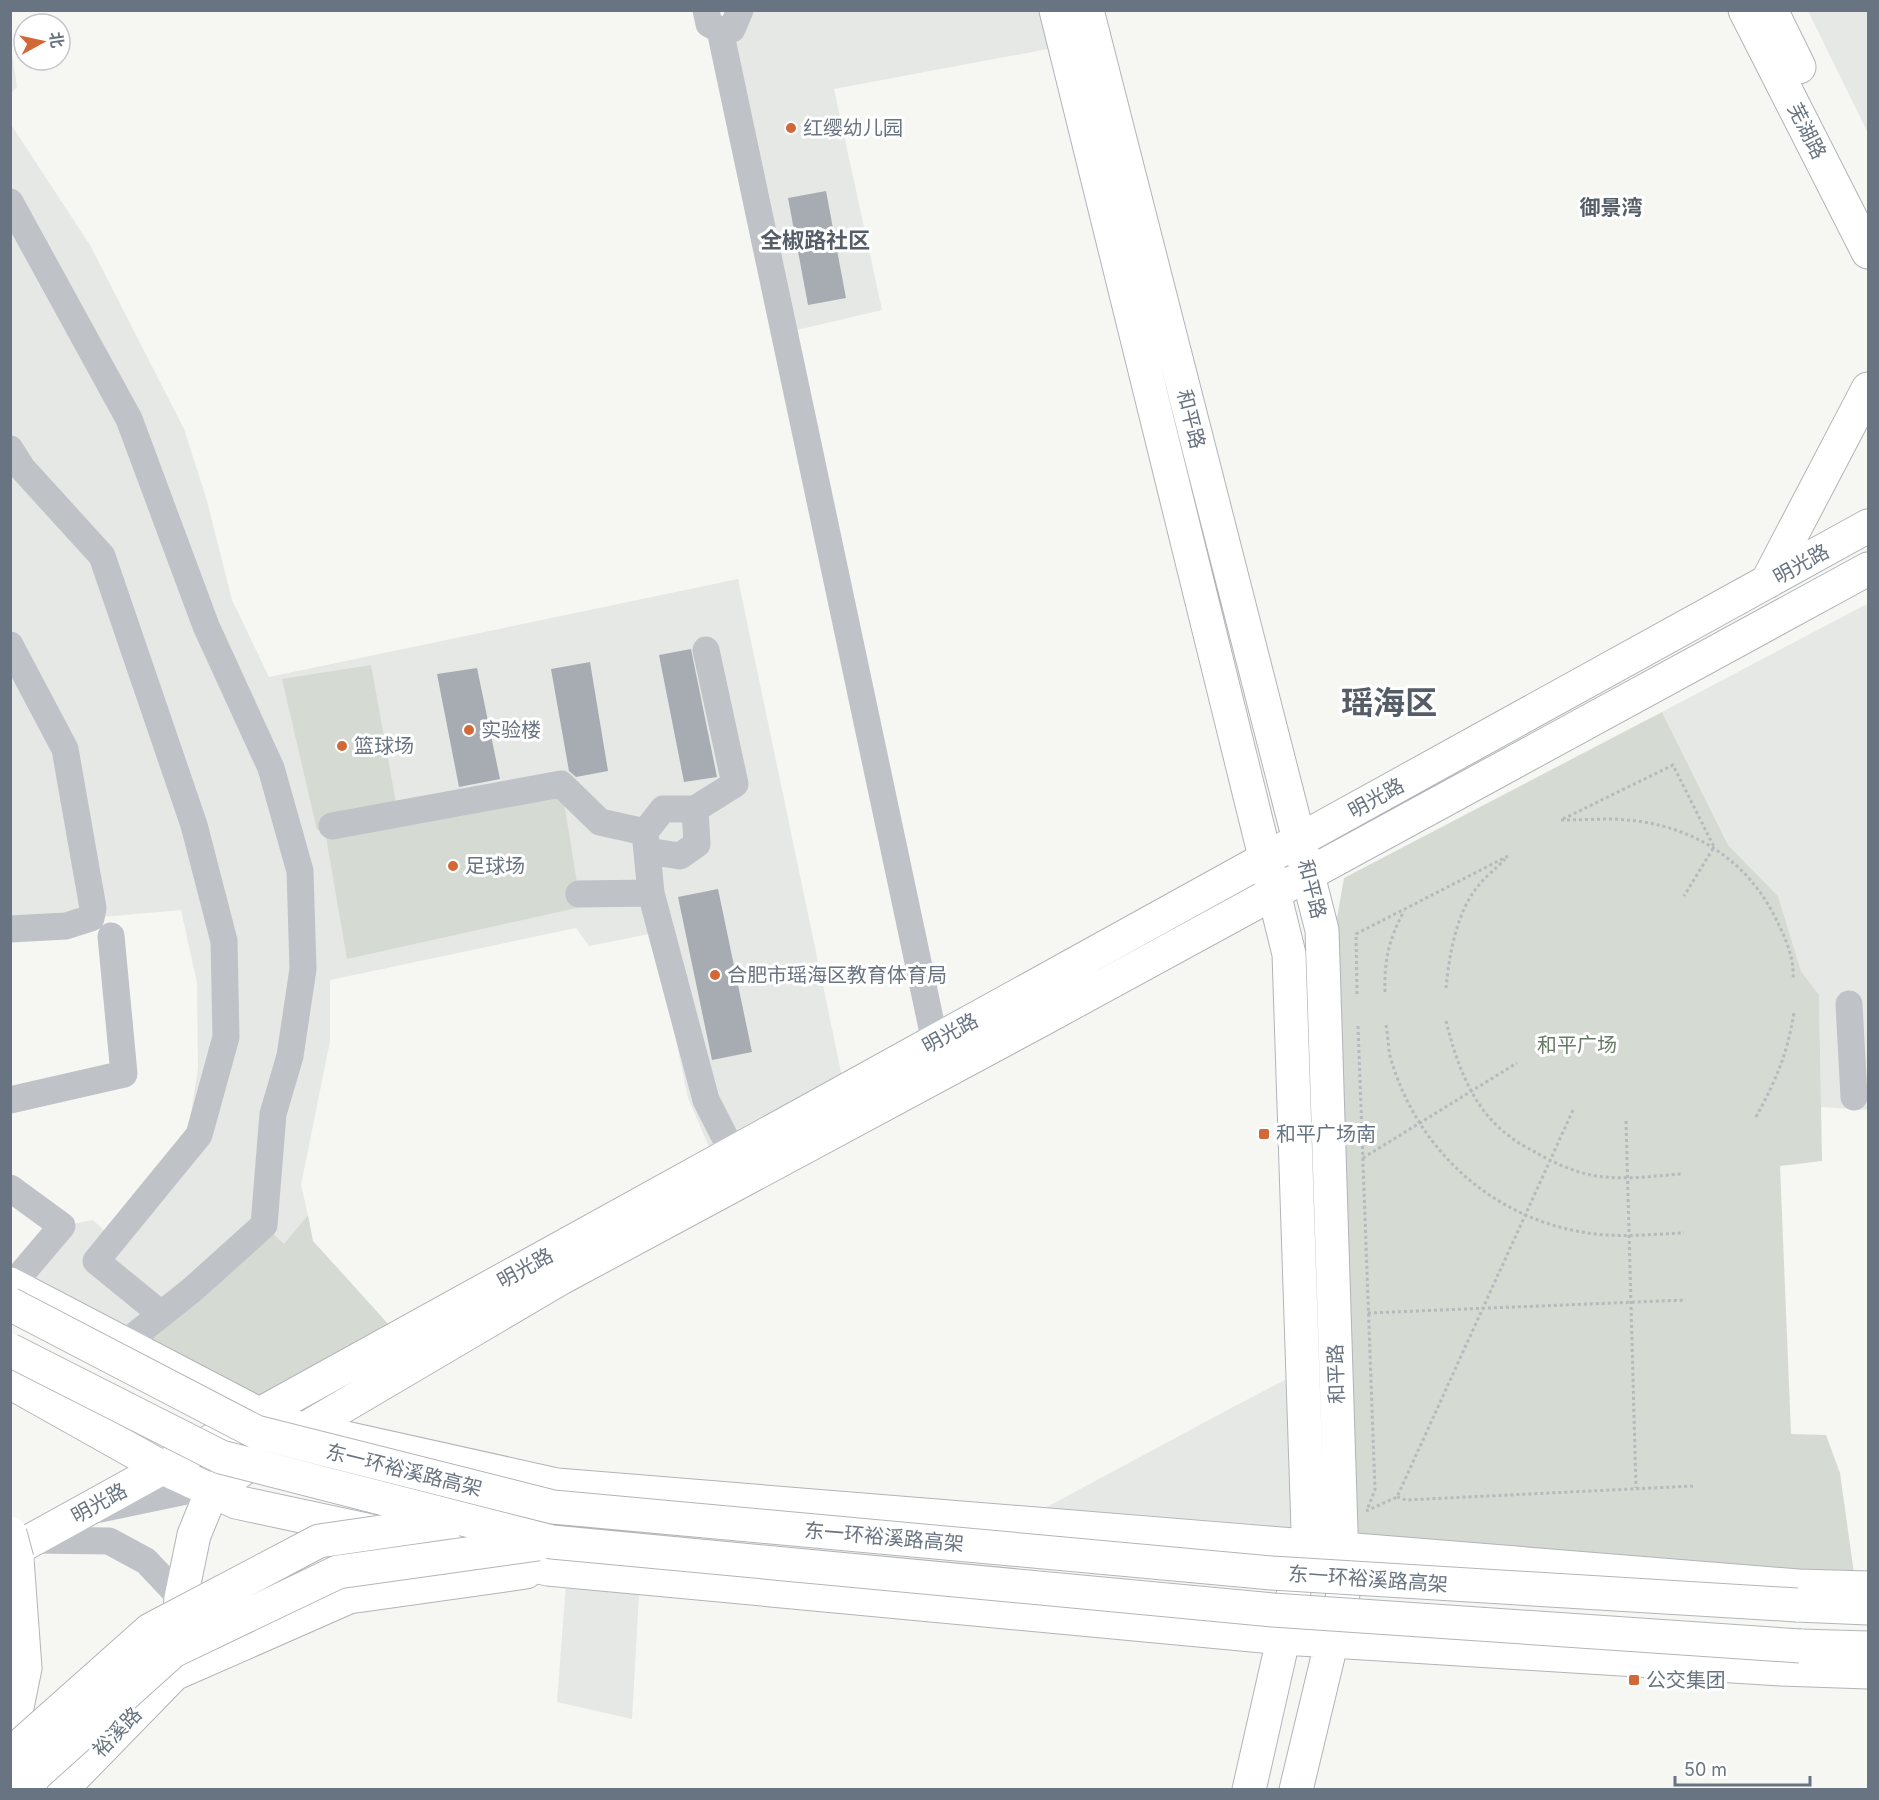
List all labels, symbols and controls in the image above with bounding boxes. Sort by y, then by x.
north arrow [12,12,72,72]
text: 北 [46,31,68,49]
street label: 芜湖路 [1783,99,1831,163]
place label: 红缨幼儿园 [803,116,903,140]
marker: 红缨幼儿园 [784,121,798,135]
district label: 御景湾 [1580,195,1643,220]
district label: 全椒路社区 [760,227,870,253]
street label: 和平路 [1172,387,1210,451]
street label: 明光路 [1769,539,1833,589]
district label: 瑶海区 [1341,683,1437,722]
place label: 实验楼 [481,718,541,742]
marker: 实验楼 [462,723,476,737]
place label: 篮球场 [354,734,414,758]
marker: 篮球场 [335,739,349,753]
street label: 明光路 [1344,773,1408,823]
place label: 足球场 [465,854,525,878]
street label: 和平路 [1293,857,1331,921]
marker: 足球场 [446,859,460,873]
place label: 合肥市瑶海区教育体育局 [727,963,947,987]
marker: 合肥市瑶海区教育体育局 [708,968,722,982]
street label: 明光路 [918,1008,982,1058]
park label: 和平广场 [1537,1033,1617,1057]
place label: 和平广场南 [1276,1122,1376,1146]
marker: 和平广场南 [1257,1127,1271,1141]
street label: 明光路 [493,1243,557,1293]
street label: 和平路 [1323,1344,1349,1404]
street label: 东一环裕溪路高架 [323,1439,485,1501]
street label: 明光路 [67,1478,131,1528]
street label: 东一环裕溪路高架 [803,1518,965,1556]
street label: 东一环裕溪路高架 [1287,1561,1449,1597]
place label: 公交集团 [1646,1668,1726,1692]
marker: 公交集团 [1627,1673,1641,1687]
street label: 裕溪路 [88,1702,146,1762]
scale bar [1675,1749,1810,1787]
text: 50 m [1684,1759,1727,1780]

